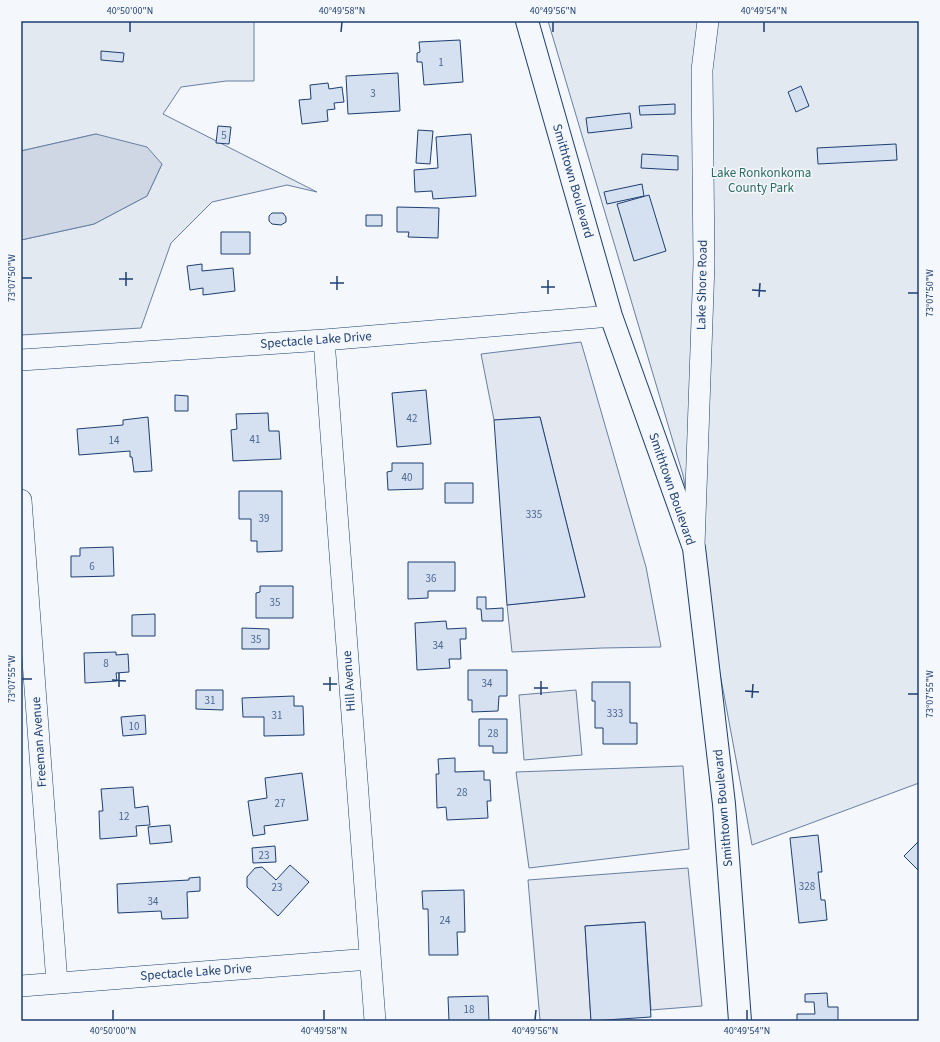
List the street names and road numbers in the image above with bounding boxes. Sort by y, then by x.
street label: Smithtown Boulevard [548,122,598,240]
street label: Lake Shore Road [692,240,712,330]
street label: Spectacle Lake Drive [260,327,372,353]
street label: Smithtown Boulevard [644,430,700,548]
street label: Hill Avenue [338,650,360,712]
street label: Freeman Avenue [27,696,51,788]
street label: Smithtown Boulevard [709,748,737,868]
street label: Spectacle Lake Drive [140,959,252,985]

